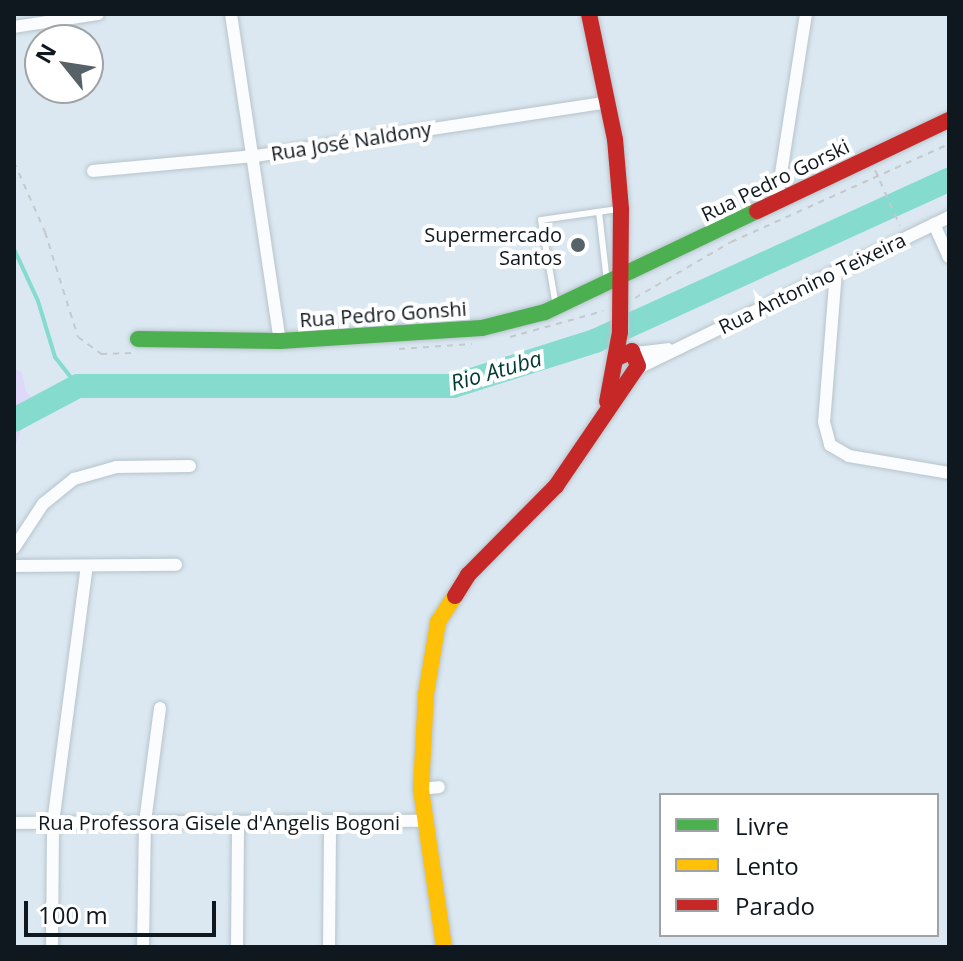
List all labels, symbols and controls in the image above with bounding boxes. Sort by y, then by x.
north arrow [24,24,104,104]
text: N [27,38,62,68]
street label: Rua José Naldony [269,116,433,166]
street label: Rua Pedro Gorski [697,134,853,226]
place label: Supermercado Santos [424,222,562,269]
street label: Rua Antonino Teixeira [715,227,909,339]
marker: Supermercado Santos [569,236,587,254]
street label: Rua Pedro Gonshi [299,296,467,332]
water label: Rio Atuba [447,344,545,396]
legend [659,793,939,937]
text: Livre [735,809,789,842]
street label: Rua Professora Gisele d'Angelis Bogoni [38,810,400,834]
text: Lento [735,849,799,882]
scale bar [28,885,220,935]
text: Parado [735,889,815,922]
text: 100 m [38,898,108,931]

